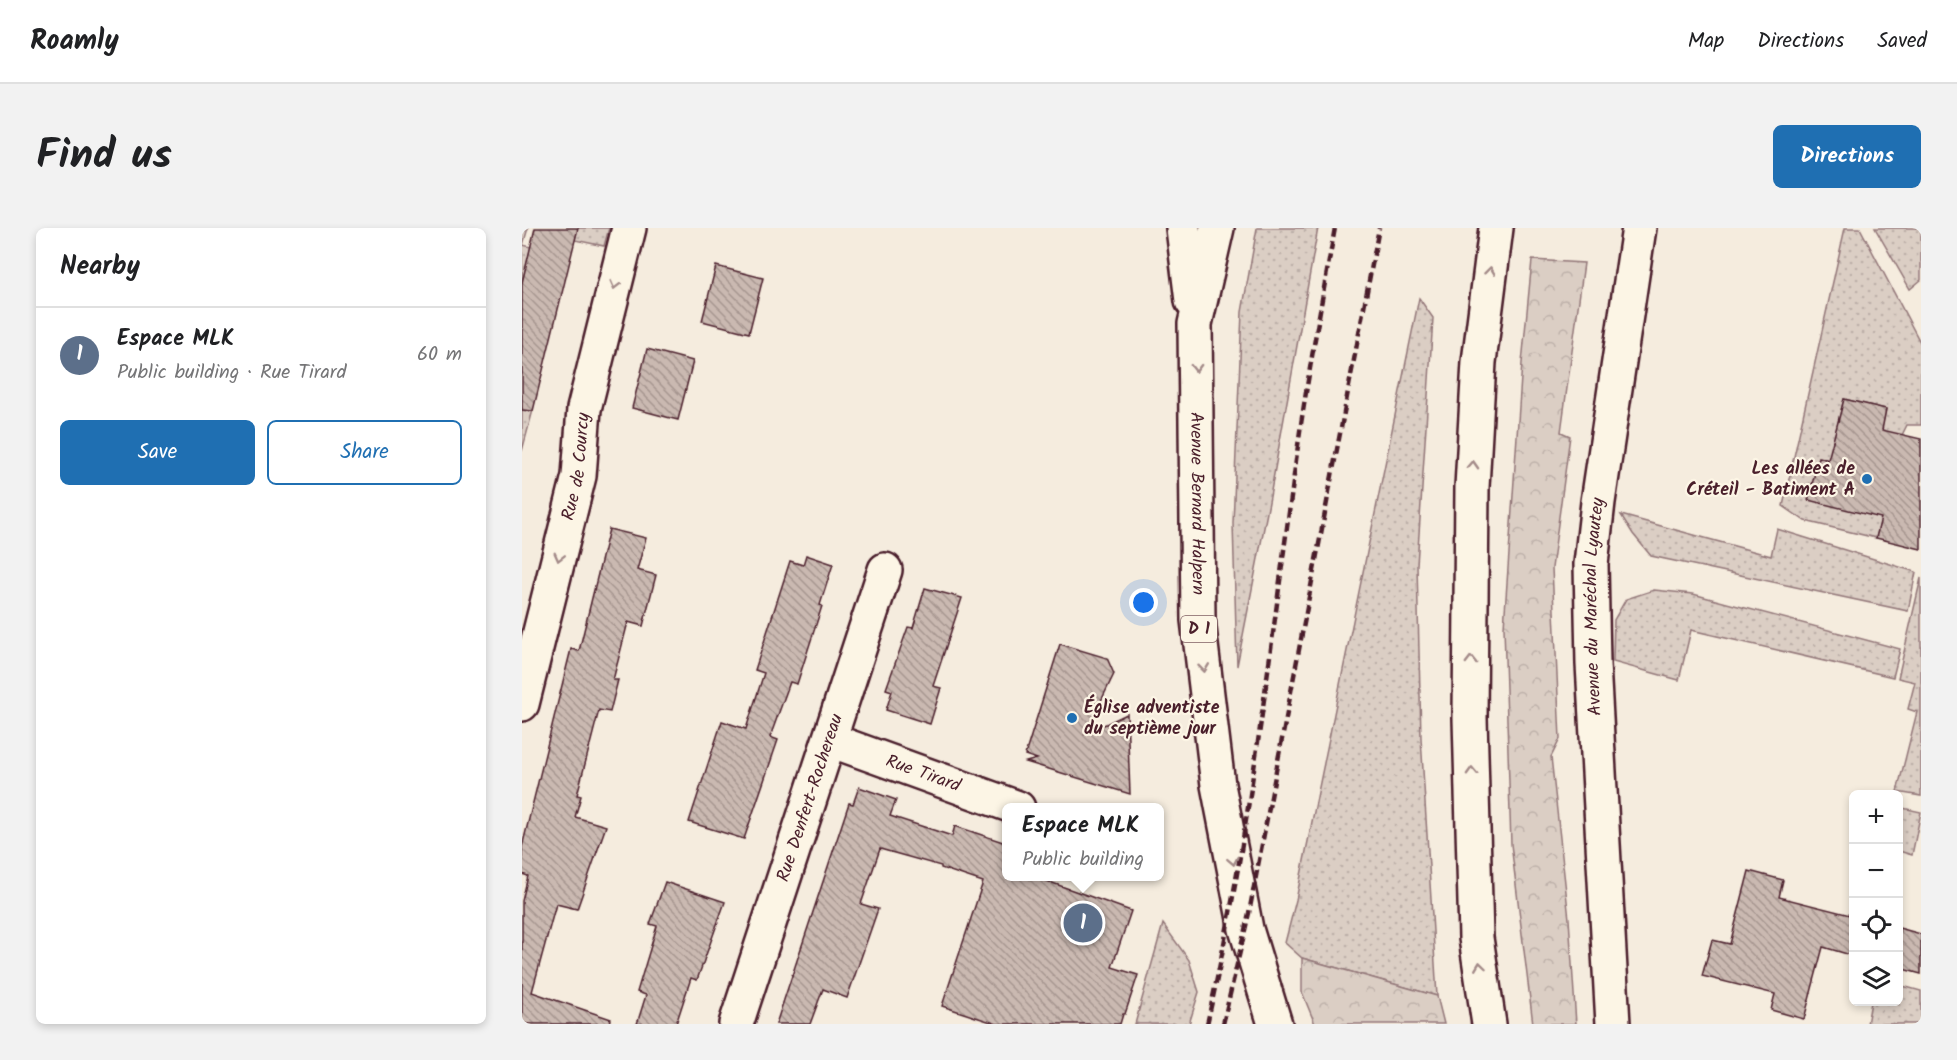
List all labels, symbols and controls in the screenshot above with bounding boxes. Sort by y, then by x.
text: Roamly [30,19,119,64]
text: Map [1688,25,1724,58]
text: Directions [1757,25,1844,58]
text: Saved [1877,25,1927,58]
text: Find us [36,123,172,190]
button: Directions [1773,125,1921,188]
text: Nearby [60,246,140,288]
one-way arrow [1484,266,1496,275]
one-way arrow [610,279,622,290]
text: Espace MLK [117,322,234,357]
text: 1 [76,339,83,371]
text: 60 m [417,339,462,371]
text: Public building · Rue Tirard [117,357,346,389]
one-way arrow [1190,364,1202,373]
street label: Rue de Courcy [554,411,598,524]
street label: Avenue Bernard Halpern [1181,412,1212,595]
button: Save [60,420,255,485]
button: Share [267,420,462,485]
place label: Les allées de Créteil - Batiment A [1686,455,1855,505]
one-way arrow [1467,460,1480,469]
marker: Les allées de Créteil - Batiment A [1860,472,1874,486]
street label: Avenue du Maréchal Lyautey [1576,496,1613,716]
one-way arrow [553,552,566,562]
your location [1129,588,1158,617]
road number: D 1 [1181,616,1217,642]
one-way arrow [1465,655,1477,664]
one-way arrow [1197,663,1210,672]
place label: Église adventiste du septième jour [1084,694,1220,744]
street label: Rue Denfert-Rochereau [769,710,851,886]
marker: Église adventiste du septième jour [1065,711,1079,725]
street label: Rue Tirard [882,747,966,801]
one-way arrow [1465,767,1478,776]
map controls [1849,790,1903,1006]
button: + [1849,790,1903,844]
popup [1002,803,1164,881]
text: Espace MLK [1022,809,1139,844]
text: Public building [1022,844,1144,876]
button: − [1849,844,1903,898]
one-way arrow [1226,855,1239,865]
button: locate [1849,898,1903,952]
pin: 1 [1064,900,1102,946]
button: layers [1849,952,1903,1006]
one-way arrow [1475,962,1487,971]

